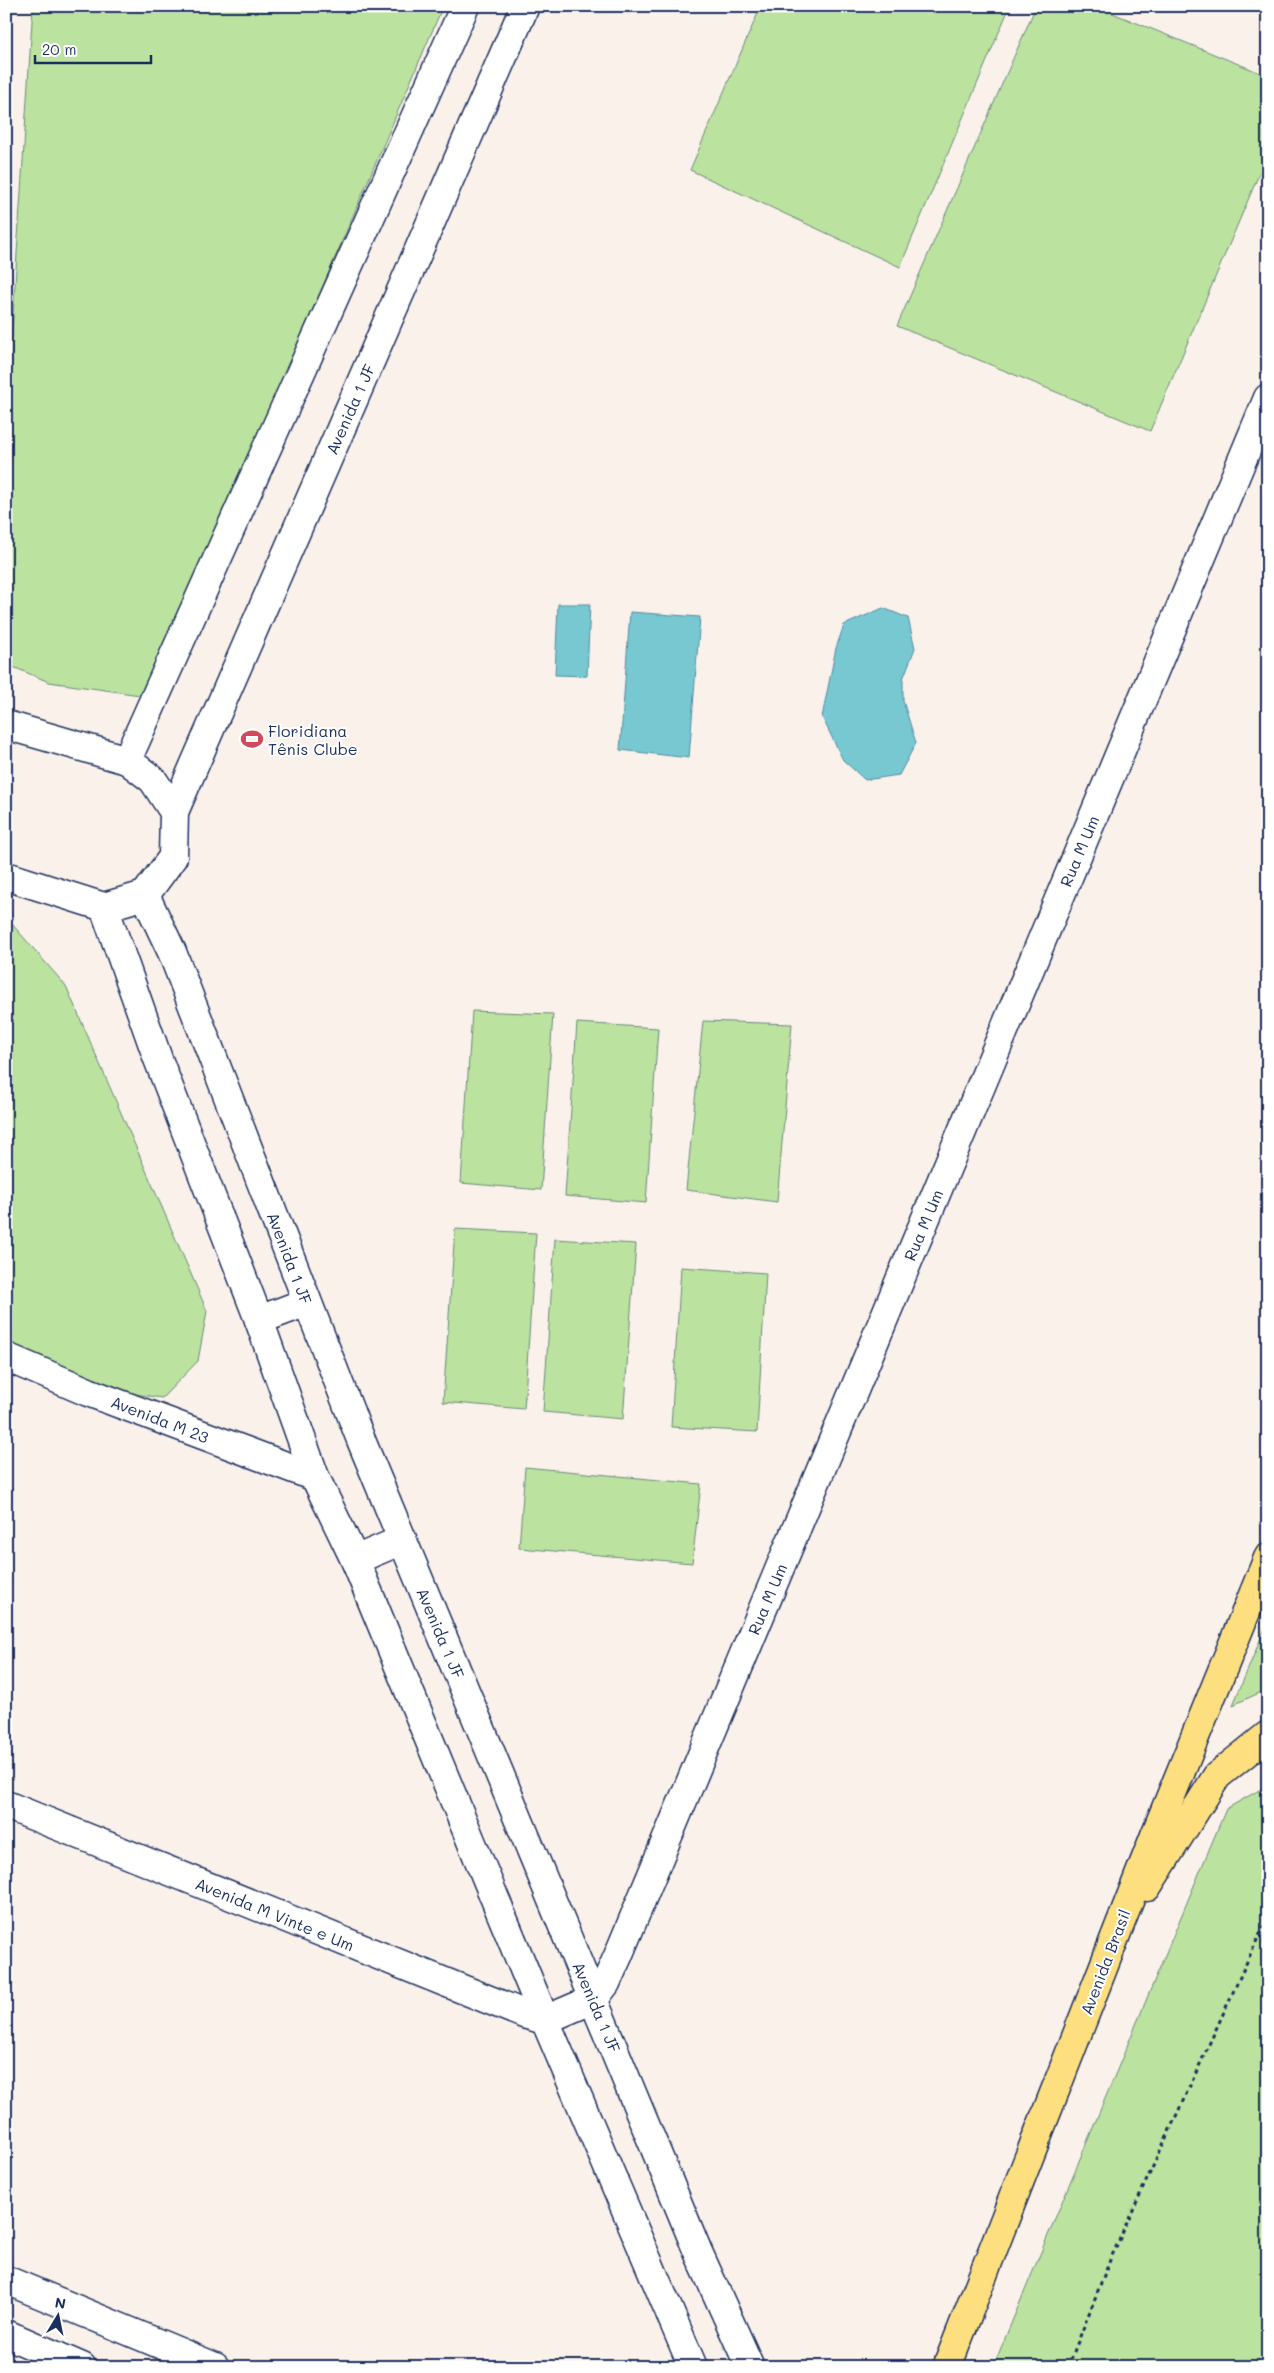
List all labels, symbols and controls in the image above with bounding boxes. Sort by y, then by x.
scale bar [35,32,151,64]
text: 20 m [42,39,76,59]
street label: Avenida 1 JF [321,360,379,458]
place label: Floridiana Tênis Clube [268,720,358,759]
sports icon: Floridiana Tênis Clube [239,726,265,752]
street label: Rua M Um [1055,812,1103,890]
street label: Rua M Um [899,1186,947,1264]
street label: Avenida 1 JF [263,1209,317,1307]
street label: Avenida M 23 [108,1391,212,1447]
street label: Rua M Um [743,1560,791,1638]
street label: Avenida 1 JF [412,1584,470,1682]
street label: Avenida M Vinte e Um [193,1873,357,1955]
street label: Avenida Brasil [1075,1906,1135,2018]
street label: Avenida 1 JF [568,1958,626,2056]
north arrow [32,2290,82,2340]
text: N [53,2292,67,2313]

